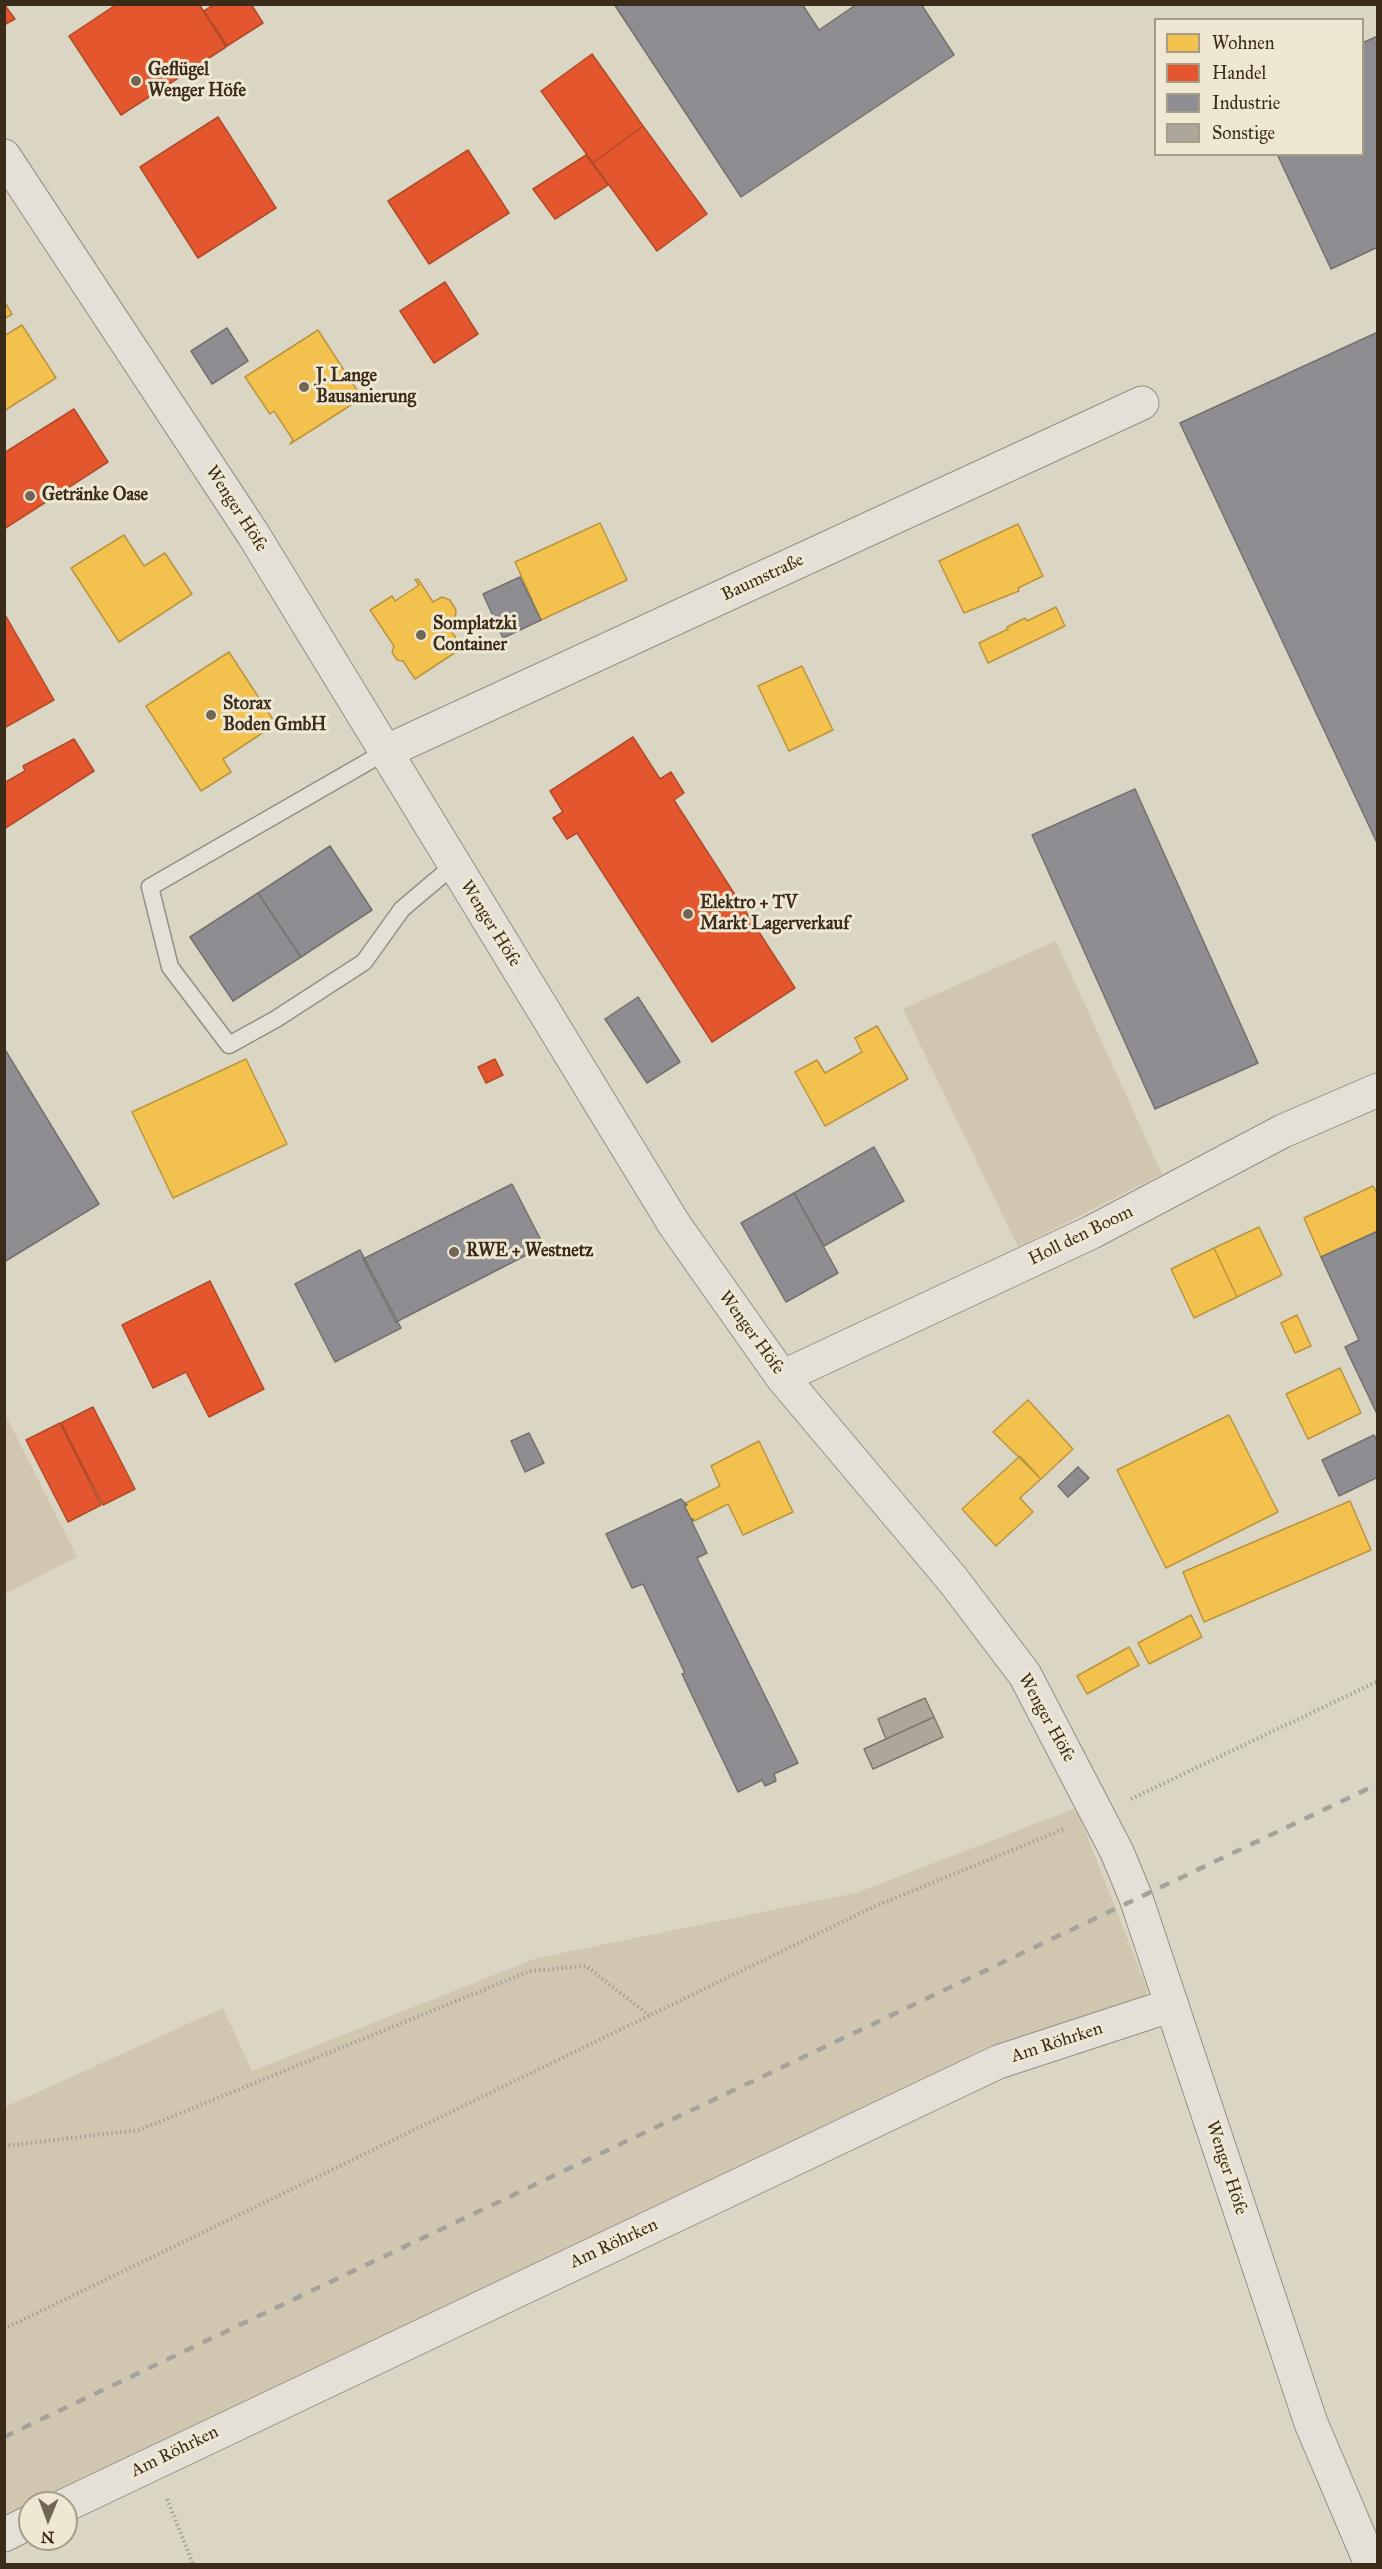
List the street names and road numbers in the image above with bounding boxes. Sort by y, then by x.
street label: Wenger Höfe [200,462,272,556]
street label: Baumstraße [718,550,808,606]
street label: Wenger Höfe [455,877,525,971]
street label: Holl den Boom [1025,1201,1137,1271]
street label: Wenger Höfe [713,1287,789,1379]
street label: Wenger Höfe [1013,1670,1079,1766]
street label: Am Röhrken [1009,2018,1105,2068]
street label: Wenger Höfe [1201,2118,1251,2218]
street label: Am Röhrken [566,2214,662,2274]
street label: Am Röhrken [128,2422,222,2482]

